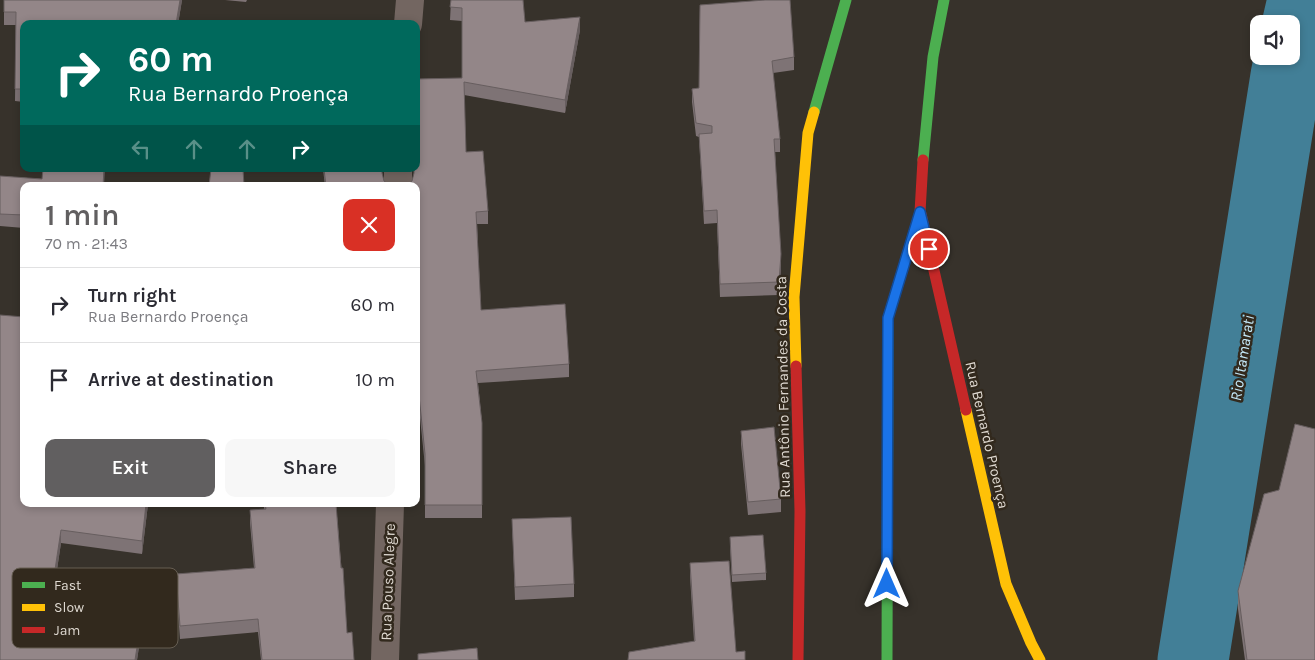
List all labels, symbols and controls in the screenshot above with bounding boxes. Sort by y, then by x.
map controls [1250,15,1300,65]
button: sound [1250,15,1300,65]
text: 60 m [128,39,213,80]
icon: right [45,40,110,105]
text: Rua Bernardo Proença [128,81,349,107]
icon: left [127,135,155,163]
icon: ahead [180,135,208,163]
icon: ahead [233,135,261,163]
icon: right [286,135,314,163]
text: 1 min [45,197,119,233]
button: close [343,199,395,251]
pin [908,228,950,270]
text: 70 m · 21:43 [45,234,128,253]
icon: arrive [915,235,943,263]
street label: Rua Antônio Fernandes da Costa [772,276,794,498]
text: Turn right [88,285,177,307]
icon: right [45,291,73,319]
text: 60 m [351,294,395,316]
text: Rua Bernardo Proença [88,307,249,326]
water label: Rio Itamarati [1226,314,1258,402]
street label: Rua Bernardo Proença [961,360,1013,510]
icon: arrive [45,366,73,394]
text: Arrive at destination [88,369,274,391]
text: 10 m [355,369,395,391]
button: Exit [45,439,215,497]
button: Share [225,439,395,497]
street label: Rua Pouso Alegre [377,523,399,641]
position arrow [860,557,912,609]
legend [12,568,178,648]
text: Fast [54,577,81,594]
text: Slow [54,599,84,616]
text: Jam [54,622,80,639]

